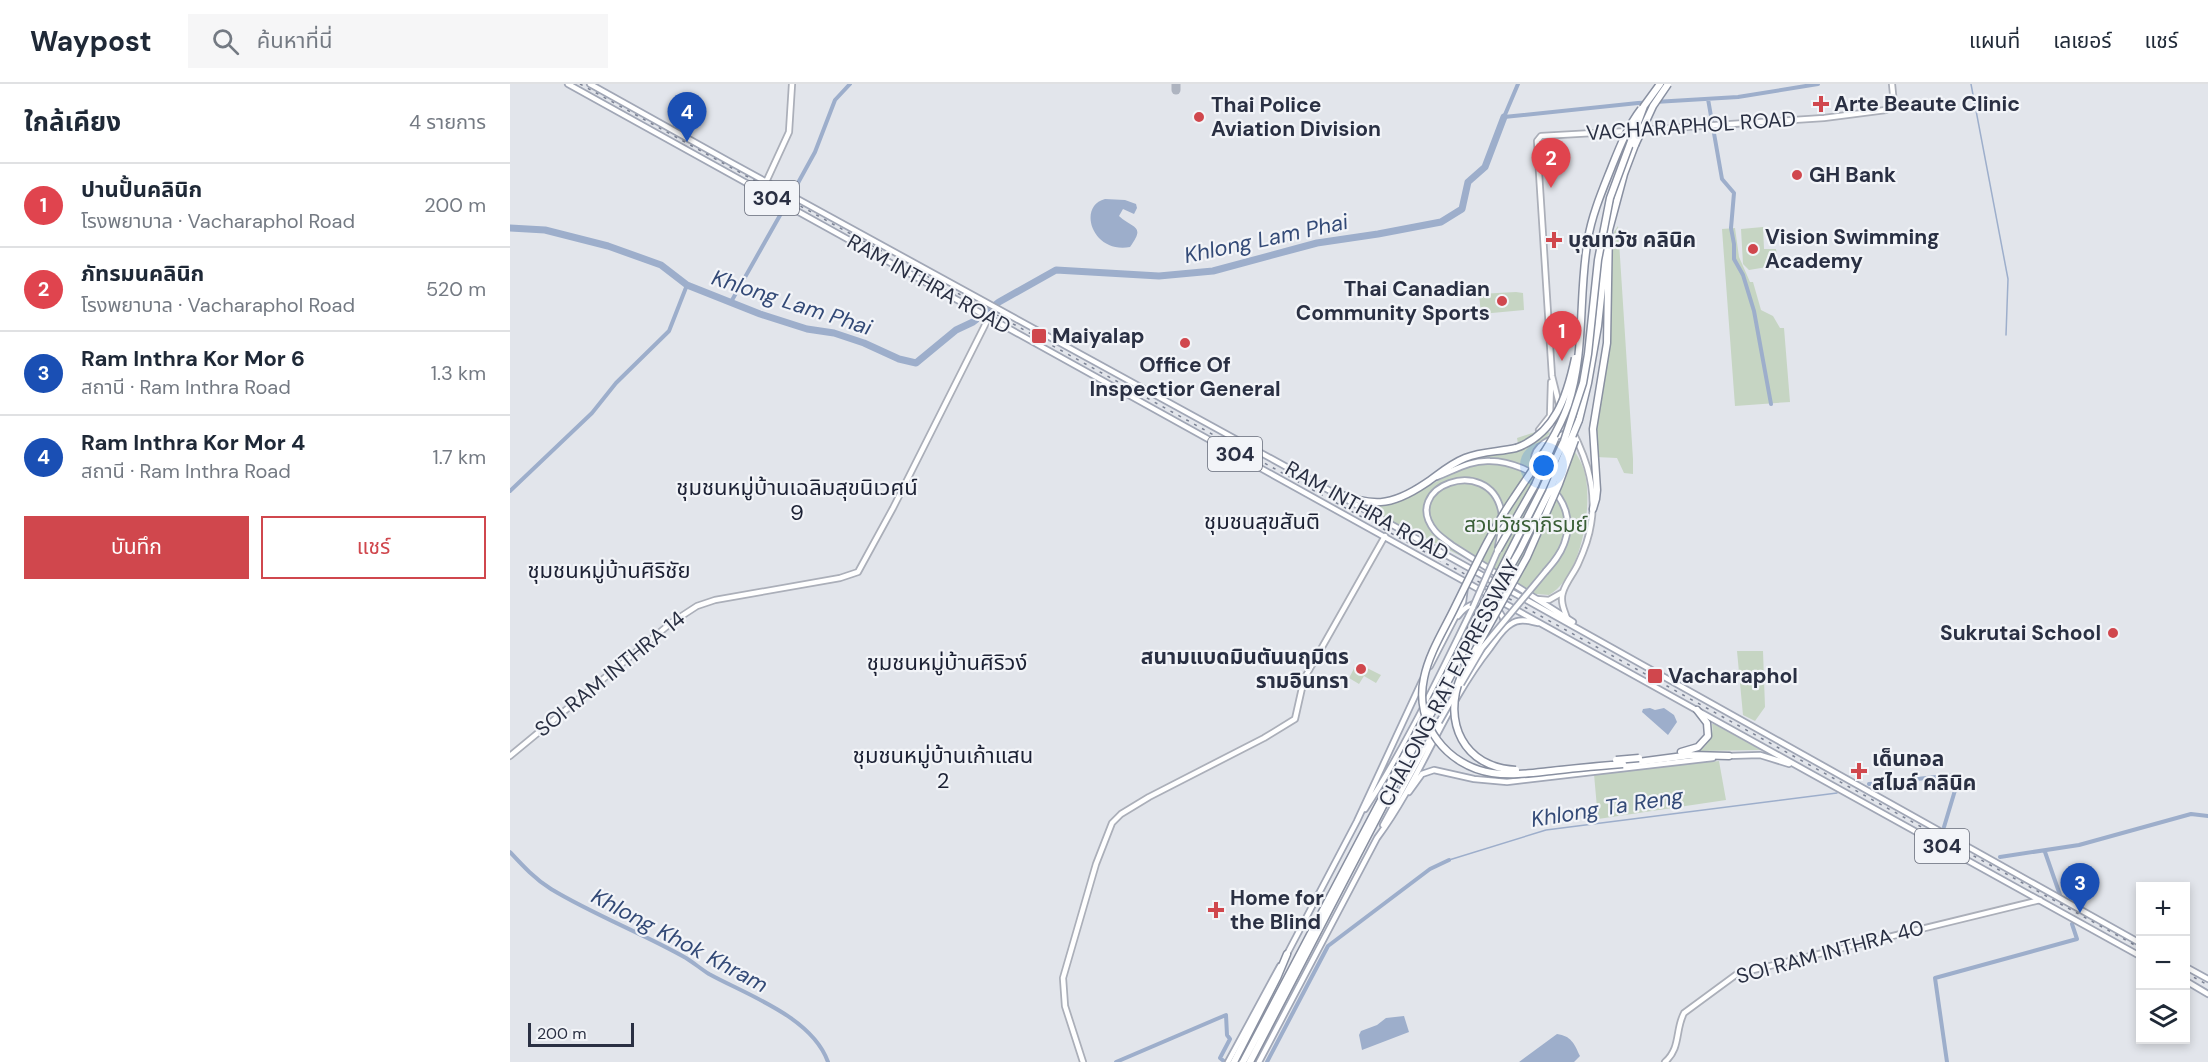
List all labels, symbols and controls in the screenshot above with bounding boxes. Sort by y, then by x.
search box [188,14,608,68]
text: Waypost [30,23,152,60]
icon: search [209,25,242,58]
text: ค้นหาที่นี่ [257,26,332,55]
text: แผนที่ [1969,27,2020,55]
text: เลเยอร์ [2053,27,2112,55]
text: แชร์ [2145,27,2178,55]
place label: Arte Beaute Clinic [1834,90,2020,118]
place label: Thai Police Aviation Division [1211,91,1381,143]
pin: 4 [668,92,706,142]
marker: Arte Beaute Clinic [1812,95,1830,113]
text: ใกล้เคียง [24,105,121,139]
street label: VACHARAPHOL ROAD [1585,105,1797,147]
text: 4 รายการ [409,109,486,135]
marker: Thai Police Aviation Division [1192,110,1206,124]
pin: 2 [1532,138,1570,188]
place label: GH Bank [1809,161,1896,189]
marker: GH Bank [1790,168,1804,182]
text: ปานปั้นคลินิก [81,175,202,204]
road number: 304 [745,181,799,215]
text: 1 [40,192,47,218]
text: 200 m [424,192,486,218]
water label: Khlong Lam Phai [1181,207,1351,270]
text: โรงพยาบาล · Vacharaphol Road [81,208,355,234]
place label: Vision Swimming Academy [1765,223,1940,275]
place label: บุณทวัช คลินิค [1568,226,1696,254]
street label: RAM INTHRA ROAD [842,227,1016,341]
marker: บุณทวัช คลินิค [1545,231,1563,249]
marker: Vision Swimming Academy [1746,242,1760,256]
text: ภัทรมนคลินิก [81,259,204,288]
water label: Khlong Lam Phai [708,263,876,342]
place label: Thai Canadian Community Sports [1296,275,1490,327]
text: 2 [38,276,49,302]
text: 520 m [426,276,486,302]
text: โรงพยาบาล · Vacharaphol Road [81,292,355,318]
marker: Thai Canadian Community Sports [1495,294,1509,308]
pin: 1 [1542,312,1582,361]
place label: Maiyalap [1052,322,1144,350]
marker: Maiyalap [1030,327,1048,345]
marker: Office Of Inspectior General [1178,336,1192,350]
text: Ram Inthra Kor Mor 6 [81,344,305,373]
place label: Office Of Inspectior General [1089,351,1281,403]
text: 3 [37,360,50,386]
text: 1.3 km [431,360,486,386]
text: สถานี · Ram Inthra Road [81,374,291,400]
text: Ram Inthra Kor Mor 4 [81,428,305,457]
road number: 304 [1208,437,1262,471]
text: 4 [37,444,50,470]
text: 1.7 km [433,444,486,470]
your location [1529,451,1558,480]
street label: RAM INTHRA ROAD [1280,454,1454,568]
text: สถานี · Ram Inthra Road [81,458,291,484]
district label: ชุมชนหมู่บ้านเฉลิมสุขนิเวศน์ 9 [676,473,918,527]
district label: ชุมชนสุขสันติ [1204,507,1320,536]
park label: สวนวัชราภิรมย์ [1464,511,1588,539]
button: บันทึก [24,516,249,579]
button: แชร์ [261,516,486,579]
street label: CHALONG RAT EXPRESSWAY [1372,555,1526,811]
district label: ชุมชนหมู่บ้านศิริชัย [527,556,691,585]
street label: SOI RAM INTHRA 14 [529,605,691,743]
place label: Sukrutai School [1940,619,2101,647]
marker: Sukrutai School [2106,626,2120,640]
place label: สนามแบดมินตันนฤมิตร รามอินทรา [1141,643,1349,695]
district label: ชุมชนหมู่บ้านศิริวง์ [867,648,1027,677]
marker: สนามแบดมินตันนฤมิตร รามอินทรา [1354,662,1368,676]
place label: Vacharaphol [1668,662,1798,690]
marker: Vacharaphol [1646,667,1664,685]
district label: ชุมชนหมู่บ้านเก้าแสน 2 [853,741,1033,795]
place label: เด็นทอล สไมล์ คลินิค [1872,745,1976,797]
marker: เด็นทอล สไมล์ คลินิค [1850,762,1868,780]
water label: Khlong Ta Reng [1529,781,1686,834]
road number: 304 [1915,829,1969,863]
pin: 3 [2060,864,2100,913]
water label: Khlong Khok Khram [586,882,773,999]
map controls [2136,882,2190,1044]
button: + [2136,882,2190,936]
place label: Home for the Blind [1230,884,1324,936]
marker: Home for the Blind [1207,901,1225,919]
street label: SOI RAM INTHRA 40 [1733,913,1927,991]
button: − [2136,936,2190,990]
button: layers [2136,990,2190,1044]
scale bar [528,1020,634,1048]
text: 200 m [537,1023,586,1044]

